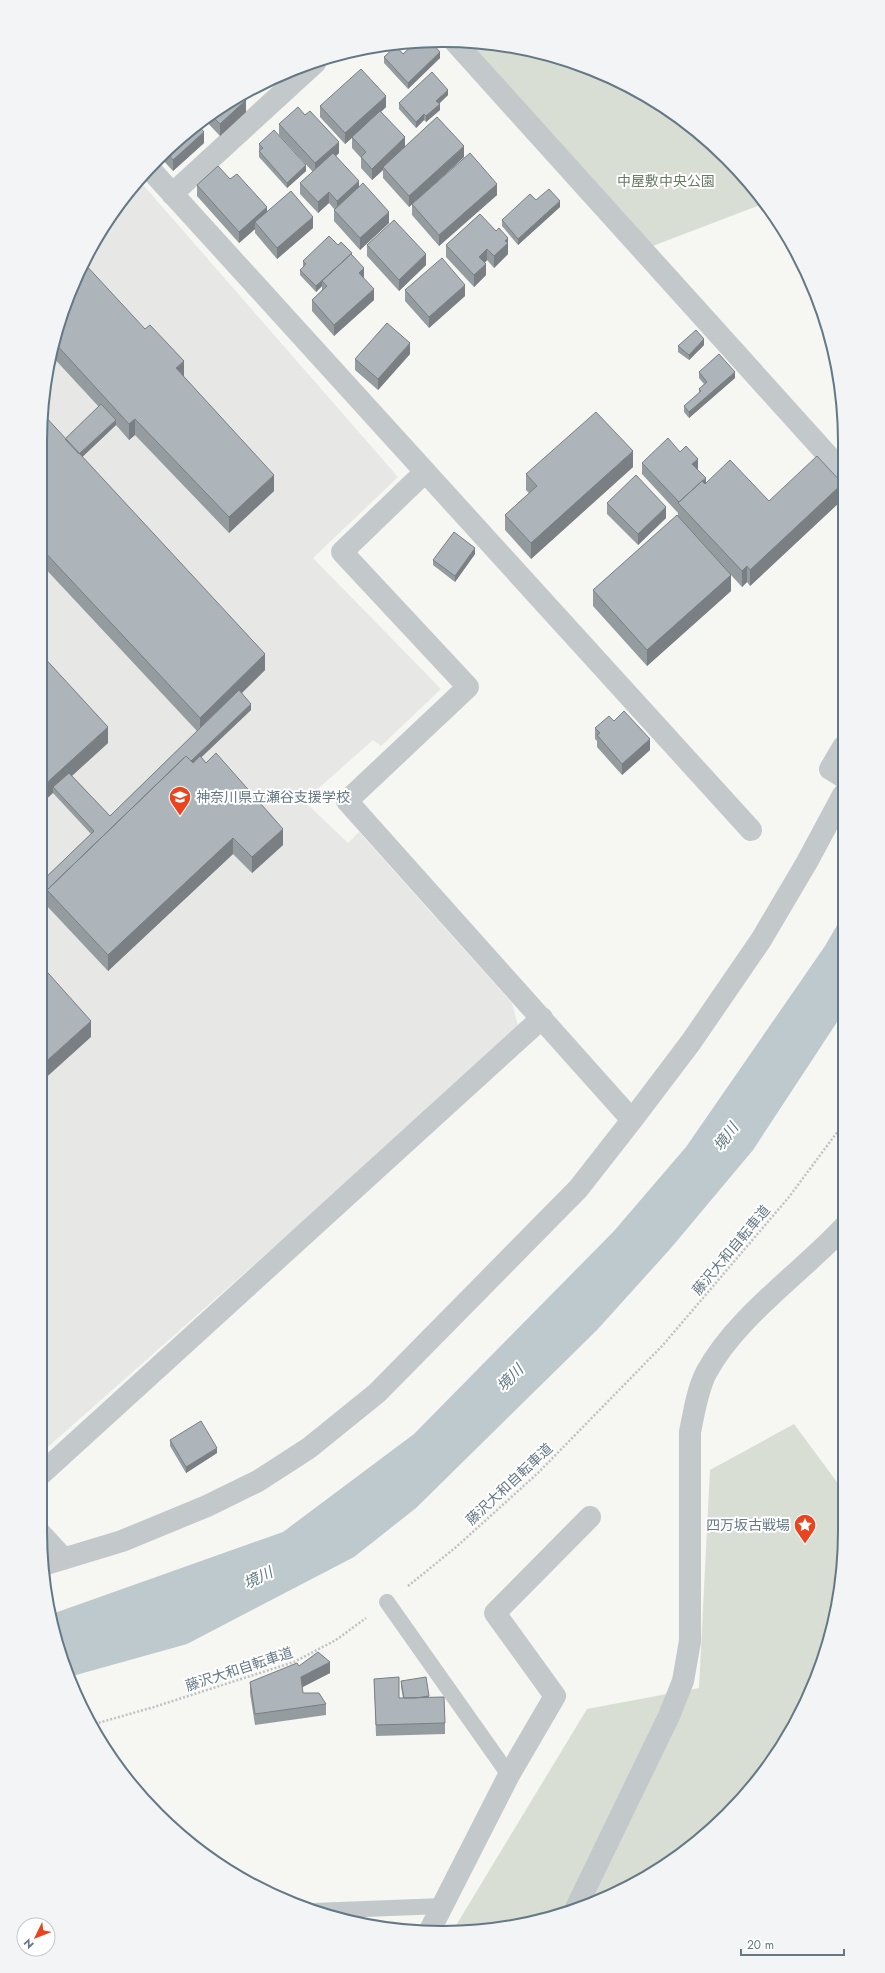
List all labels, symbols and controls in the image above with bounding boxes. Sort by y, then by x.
park label: 中屋敷中央公園 [617,171,715,191]
school or university icon: 神奈川県立瀬谷支援学校 [167,784,193,817]
place label: 神奈川県立瀬谷支援学校 [196,787,350,807]
water label: 境川 [708,1117,745,1156]
street label: 藤沢大和自転車道 [687,1201,775,1299]
water label: 境川 [492,1358,530,1396]
street label: 藤沢大和自転車道 [461,1438,557,1530]
place icon: 四万坂古戦場 [792,1512,818,1545]
place label: 四万坂古戦場 [706,1515,790,1535]
water label: 境川 [240,1561,278,1594]
street label: 藤沢大和自転車道 [183,1642,295,1696]
north arrow [16,1917,56,1957]
scale bar [741,1931,844,1957]
text: N [20,1935,38,1952]
text: 20 m [747,1936,774,1954]

